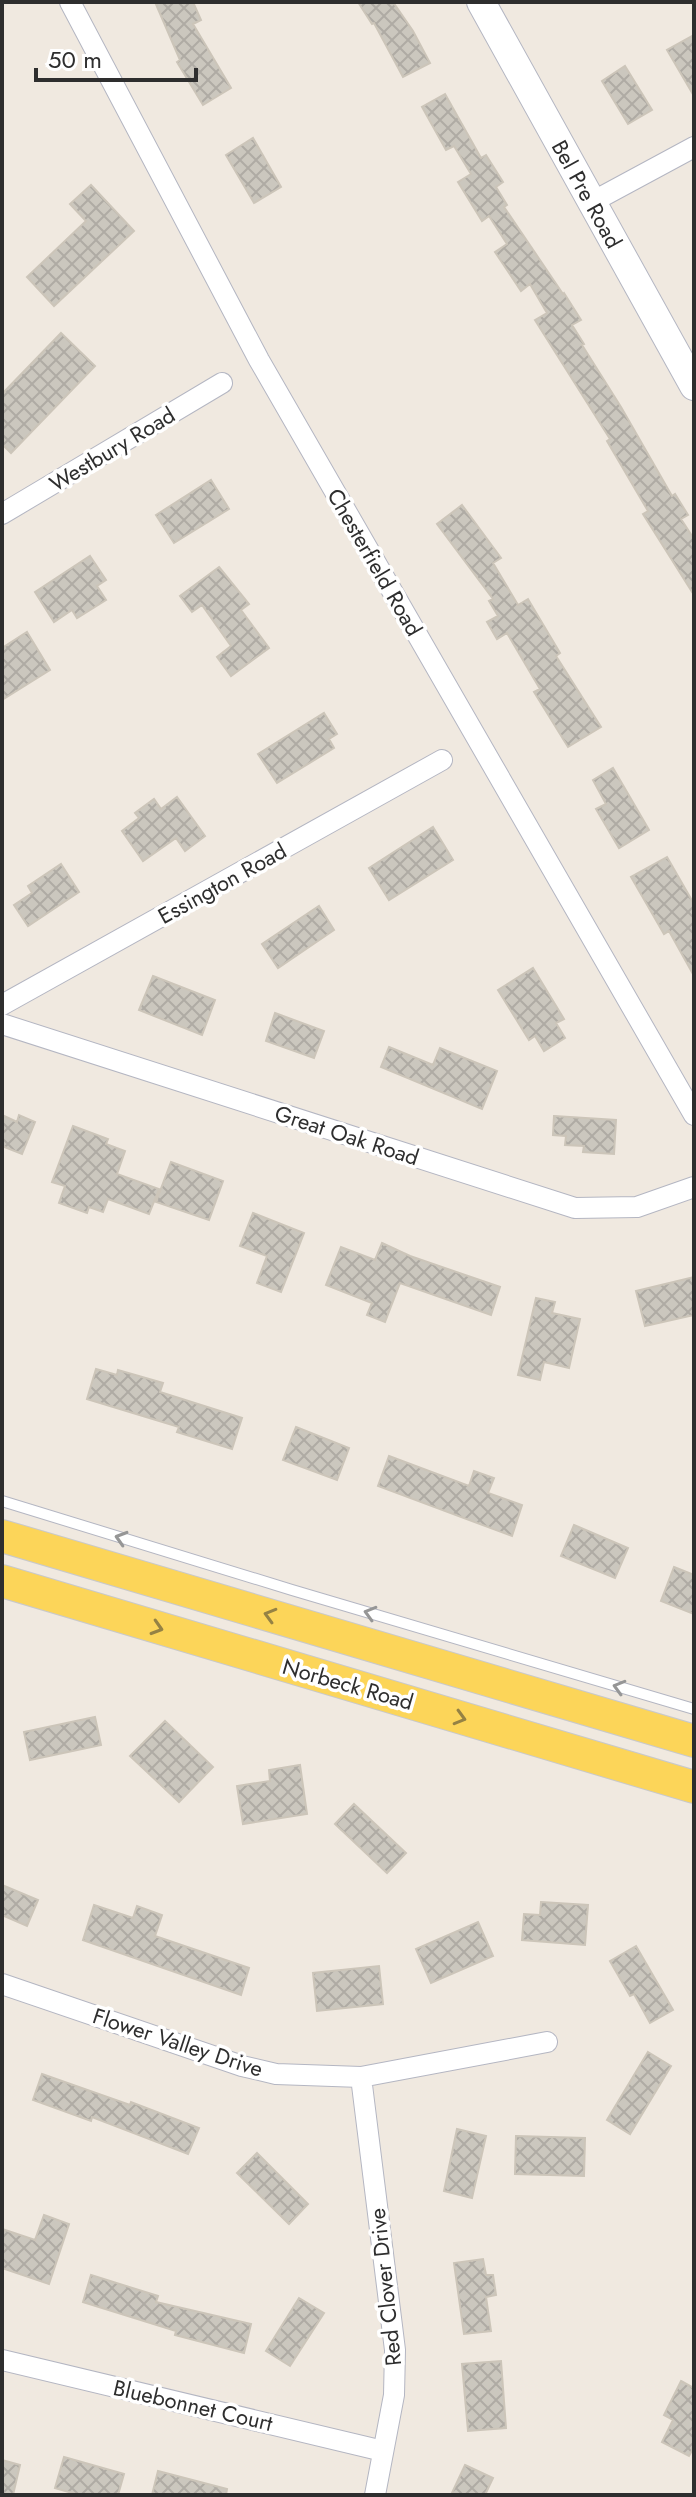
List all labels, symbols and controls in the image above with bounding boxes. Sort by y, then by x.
scale bar [36,32,196,82]
text: 50 m [48,42,102,77]
street label: Bel Pre Road [544,134,630,254]
street label: Westbury Road [43,399,181,499]
street label: Chesterfield Road [320,482,430,642]
street label: Essington Road [152,834,292,932]
street label: Great Oak Road [271,1097,423,1173]
one-way arrow [115,1531,129,1547]
one-way arrow [363,1606,377,1622]
one-way arrow [264,1608,278,1624]
one-way arrow [150,1619,163,1635]
street label: Norbeck Road [279,1650,417,1718]
one-way arrow [613,1680,627,1696]
one-way arrow [453,1709,466,1725]
street label: Flower Valley Drive [89,1999,267,2085]
street label: Red Clover Drive [361,2207,409,2367]
street label: Bluebonnet Court [110,2371,276,2439]

